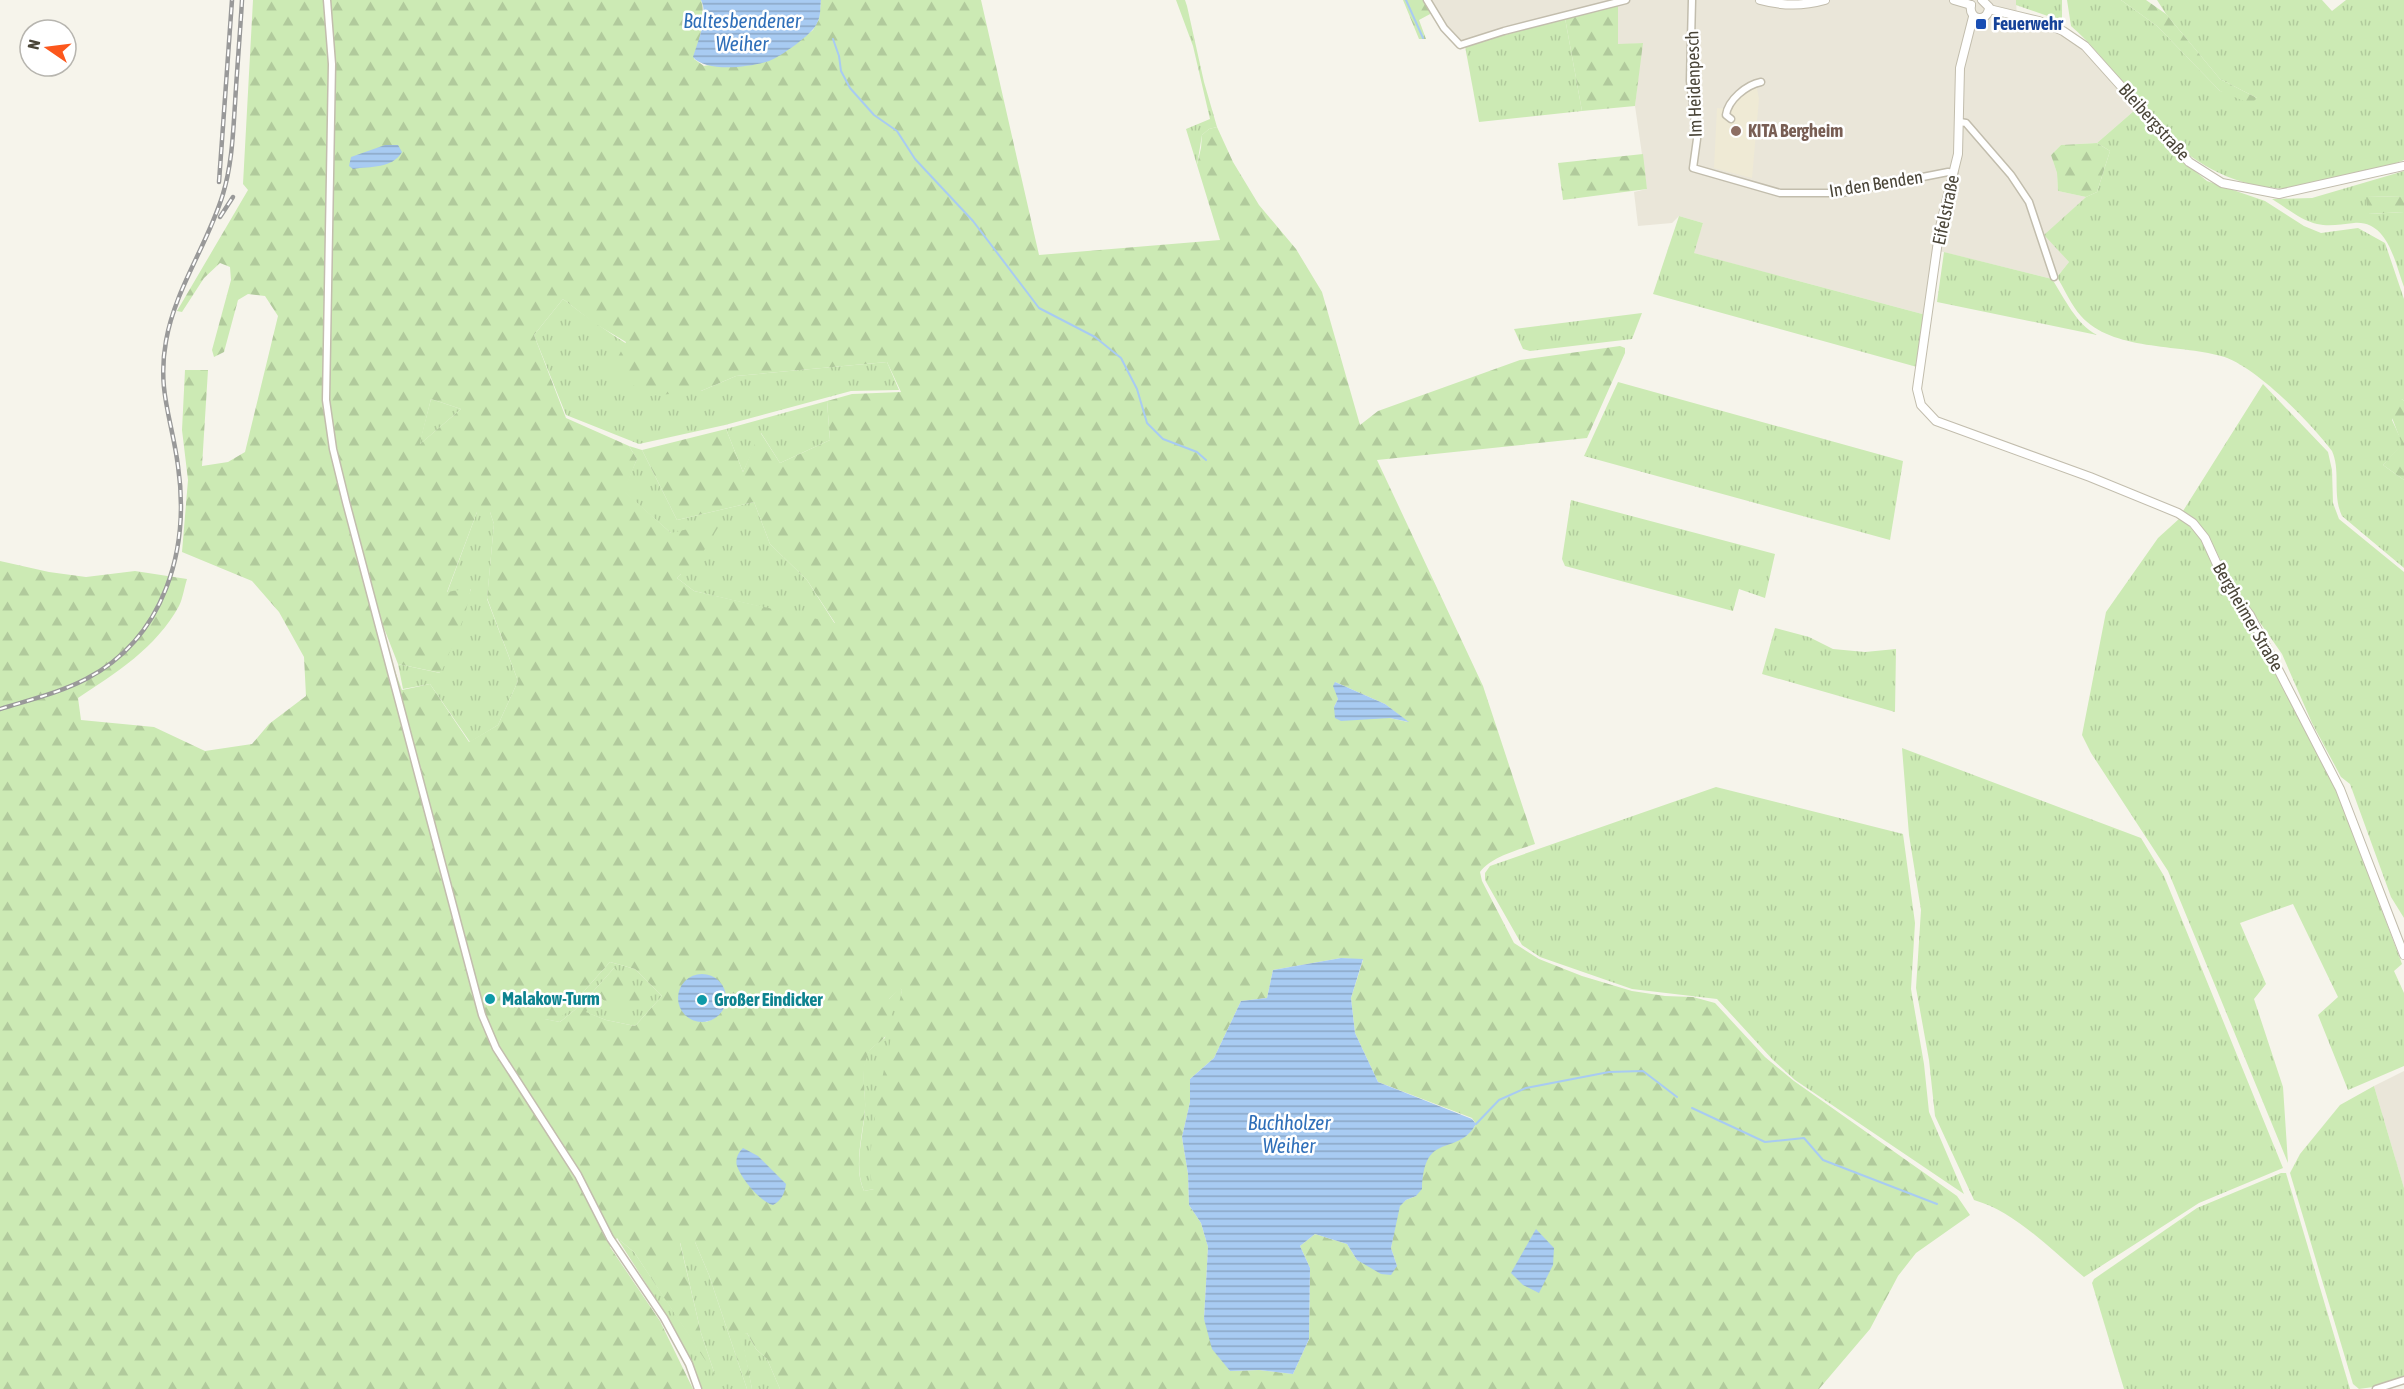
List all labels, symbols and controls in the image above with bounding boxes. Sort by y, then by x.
water label: Baltesbendener Weiher [683,9,802,55]
place label: Feuerwehr [1993,13,2064,34]
marker: Feuerwehr [1974,17,1988,31]
north arrow [18,18,78,78]
street label: Im Heidenpesch [1681,30,1706,138]
text: N [24,38,43,51]
street label: Bleibergstraße [2114,79,2194,164]
place label: KITA Bergheim [1748,120,1843,141]
marker: KITA Bergheim [1729,124,1743,138]
street label: In den Benden [1828,166,1924,201]
street label: Eifelstraße [1928,173,1963,247]
street label: Bergheimer Straße [2209,559,2288,675]
place label: Malakow-Turm [502,988,600,1009]
place label: Großer Eindicker [714,989,823,1010]
marker: Malakow-Turm [483,992,497,1006]
marker: Großer Eindicker [695,993,709,1007]
water label: Buchholzer Weiher [1248,1111,1331,1157]

